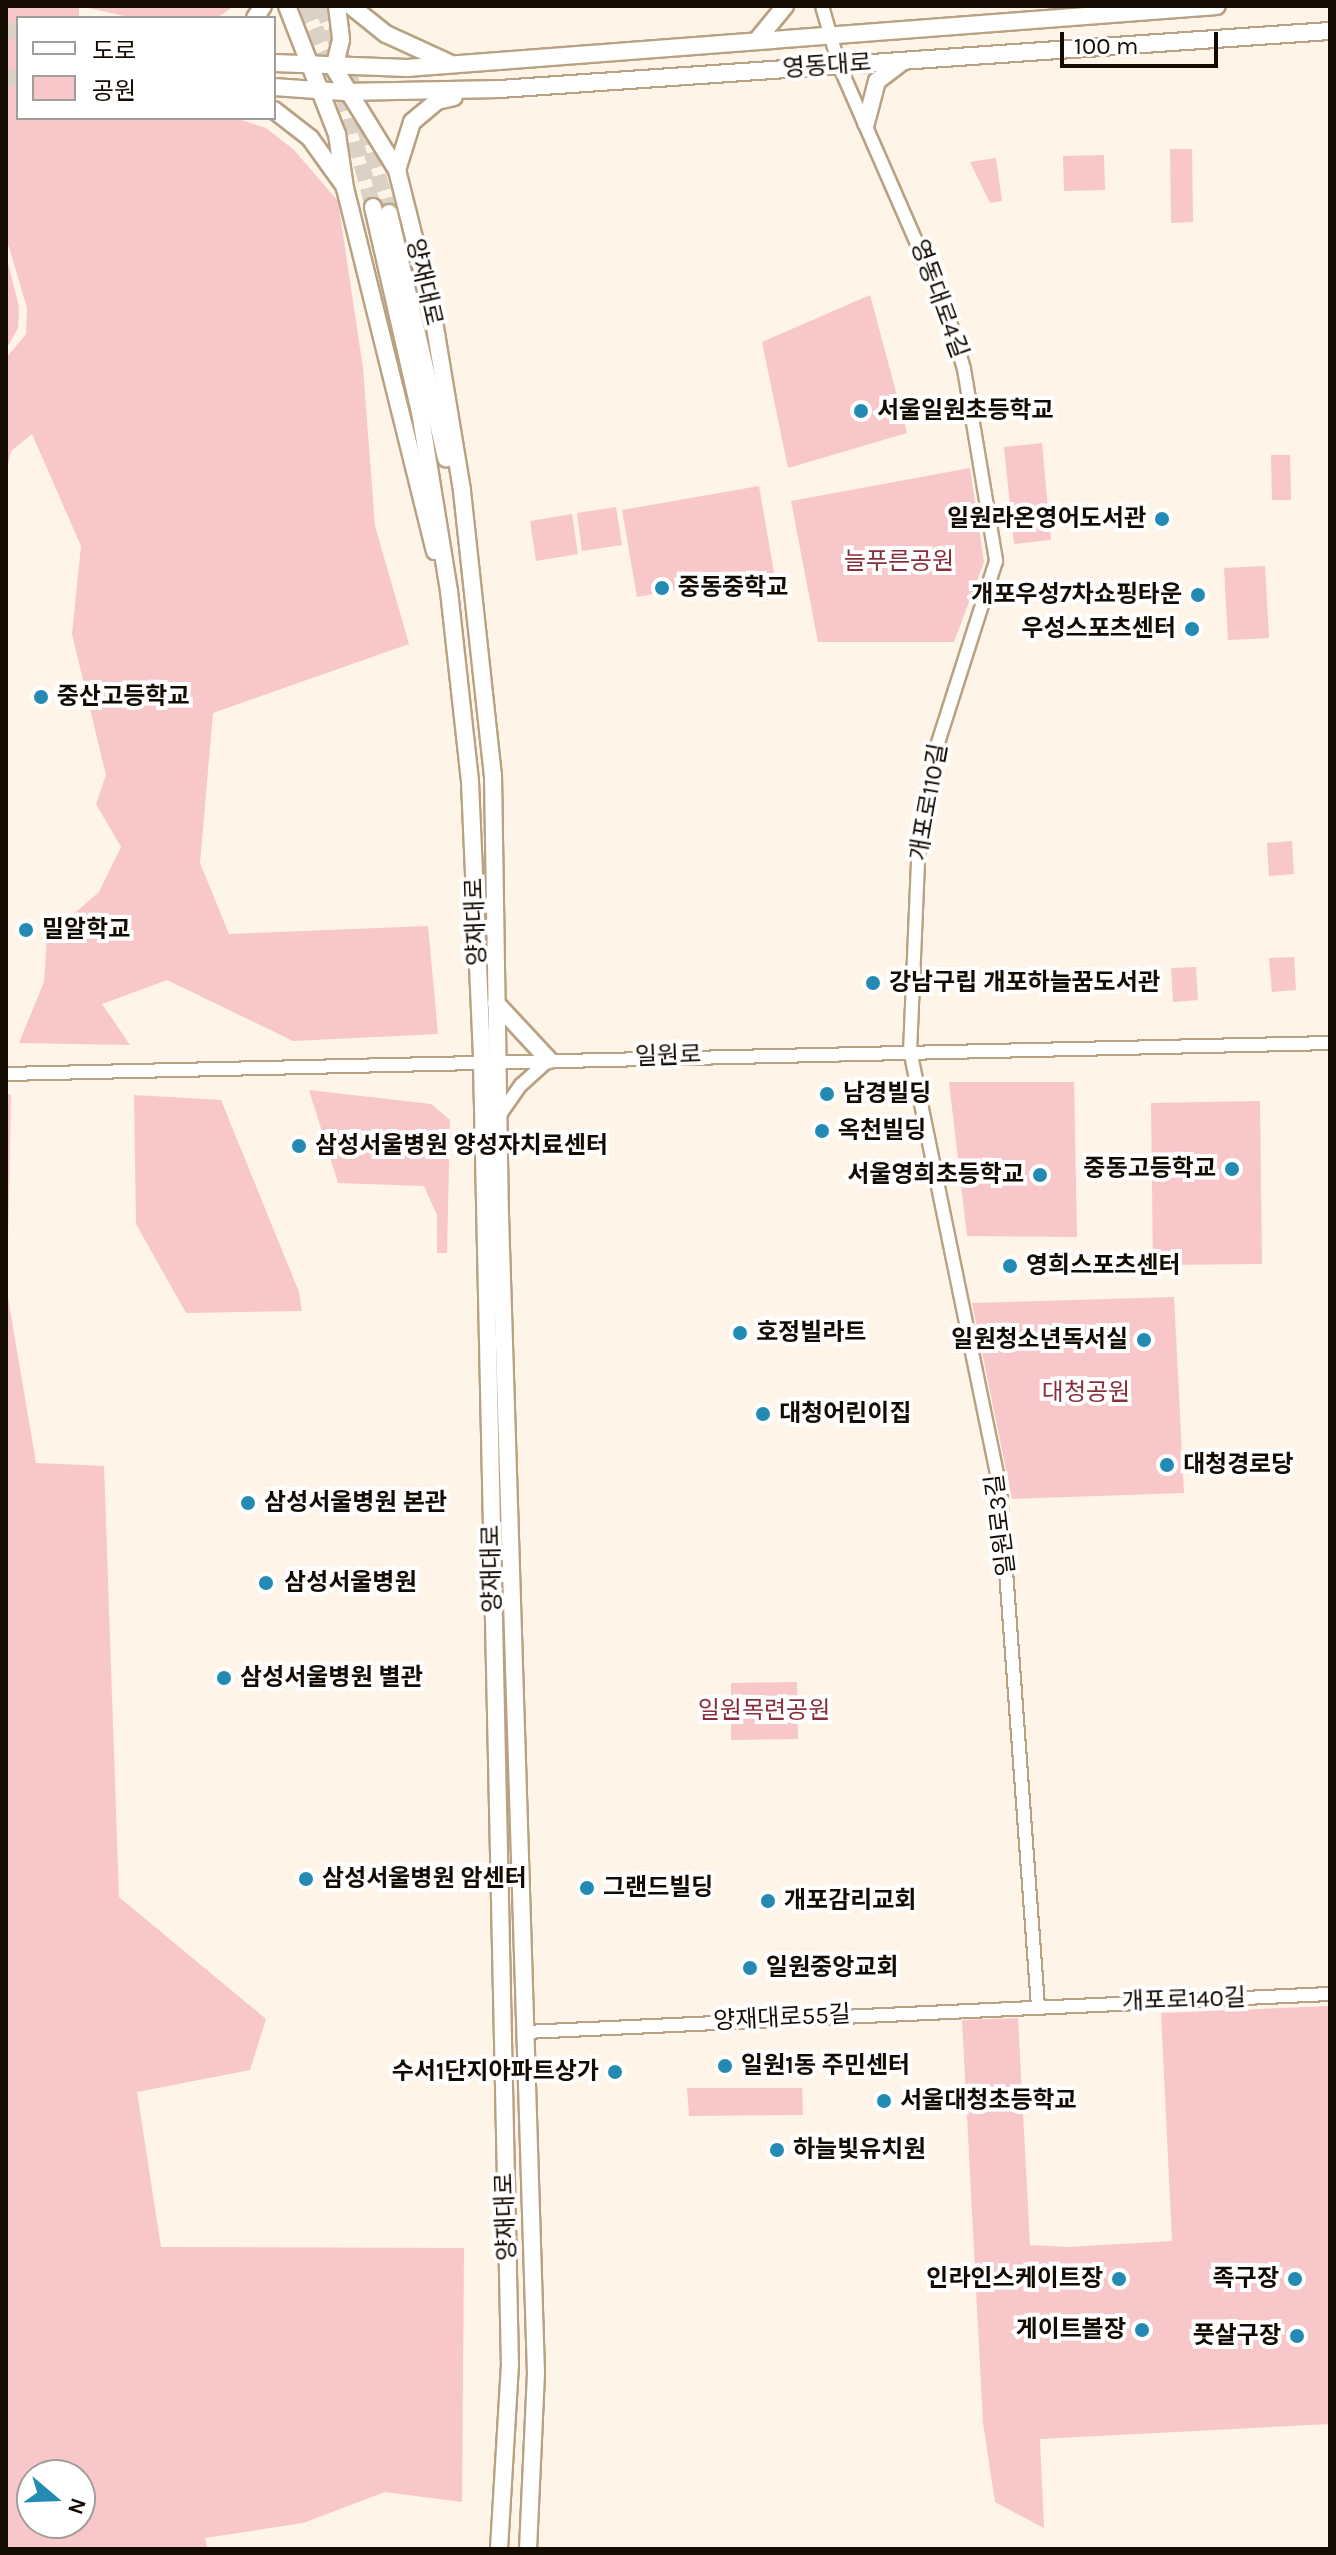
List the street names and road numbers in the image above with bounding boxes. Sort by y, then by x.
street label: 영동대로 [782,49,872,83]
street label: 양재대로 [400,236,448,328]
street label: 영동대로4길 [904,236,974,362]
street label: 개포로110길 [905,741,953,863]
street label: 양재대로 [460,877,492,967]
street label: 일원로 [634,1040,702,1072]
street label: 일원로3길 [980,1472,1022,1578]
street label: 양재대로 [477,1525,507,1613]
street label: 개포로140길 [1122,1983,1246,2017]
street label: 양재대로55길 [713,2000,851,2036]
street label: 양재대로 [490,2172,522,2262]

